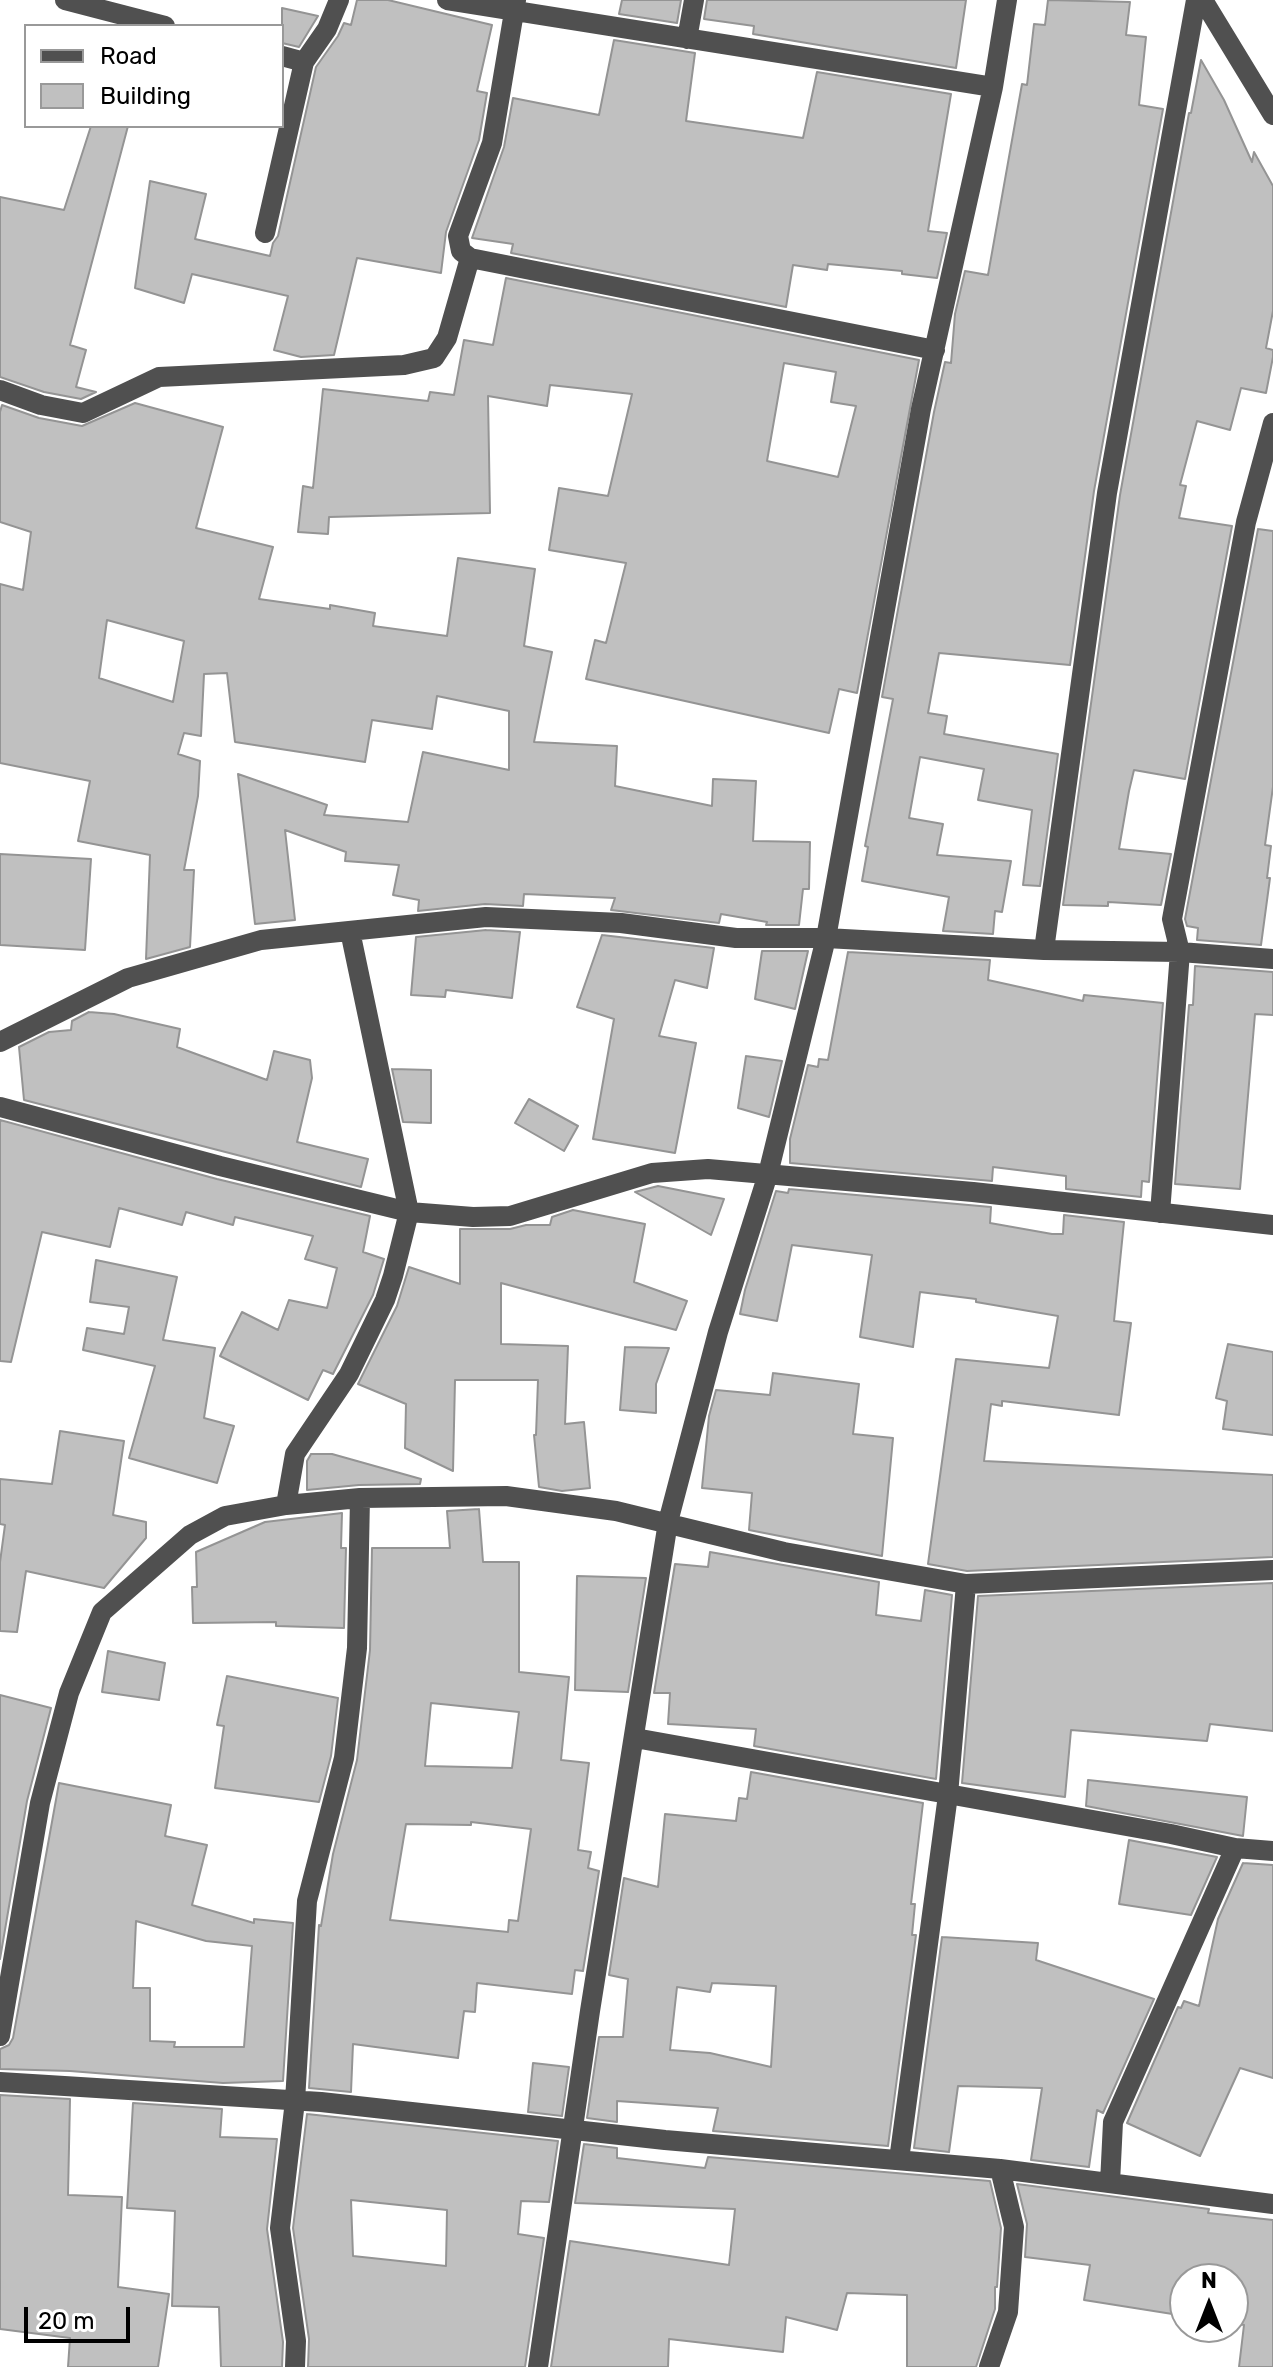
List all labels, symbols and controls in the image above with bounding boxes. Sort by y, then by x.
legend [24,24,284,128]
text: Road [100,42,157,70]
text: Building [100,82,191,110]
north arrow [1169,2263,1249,2343]
text: N [1201,2267,1217,2294]
scale bar [28,2291,134,2341]
text: 20 m [38,2307,95,2335]

